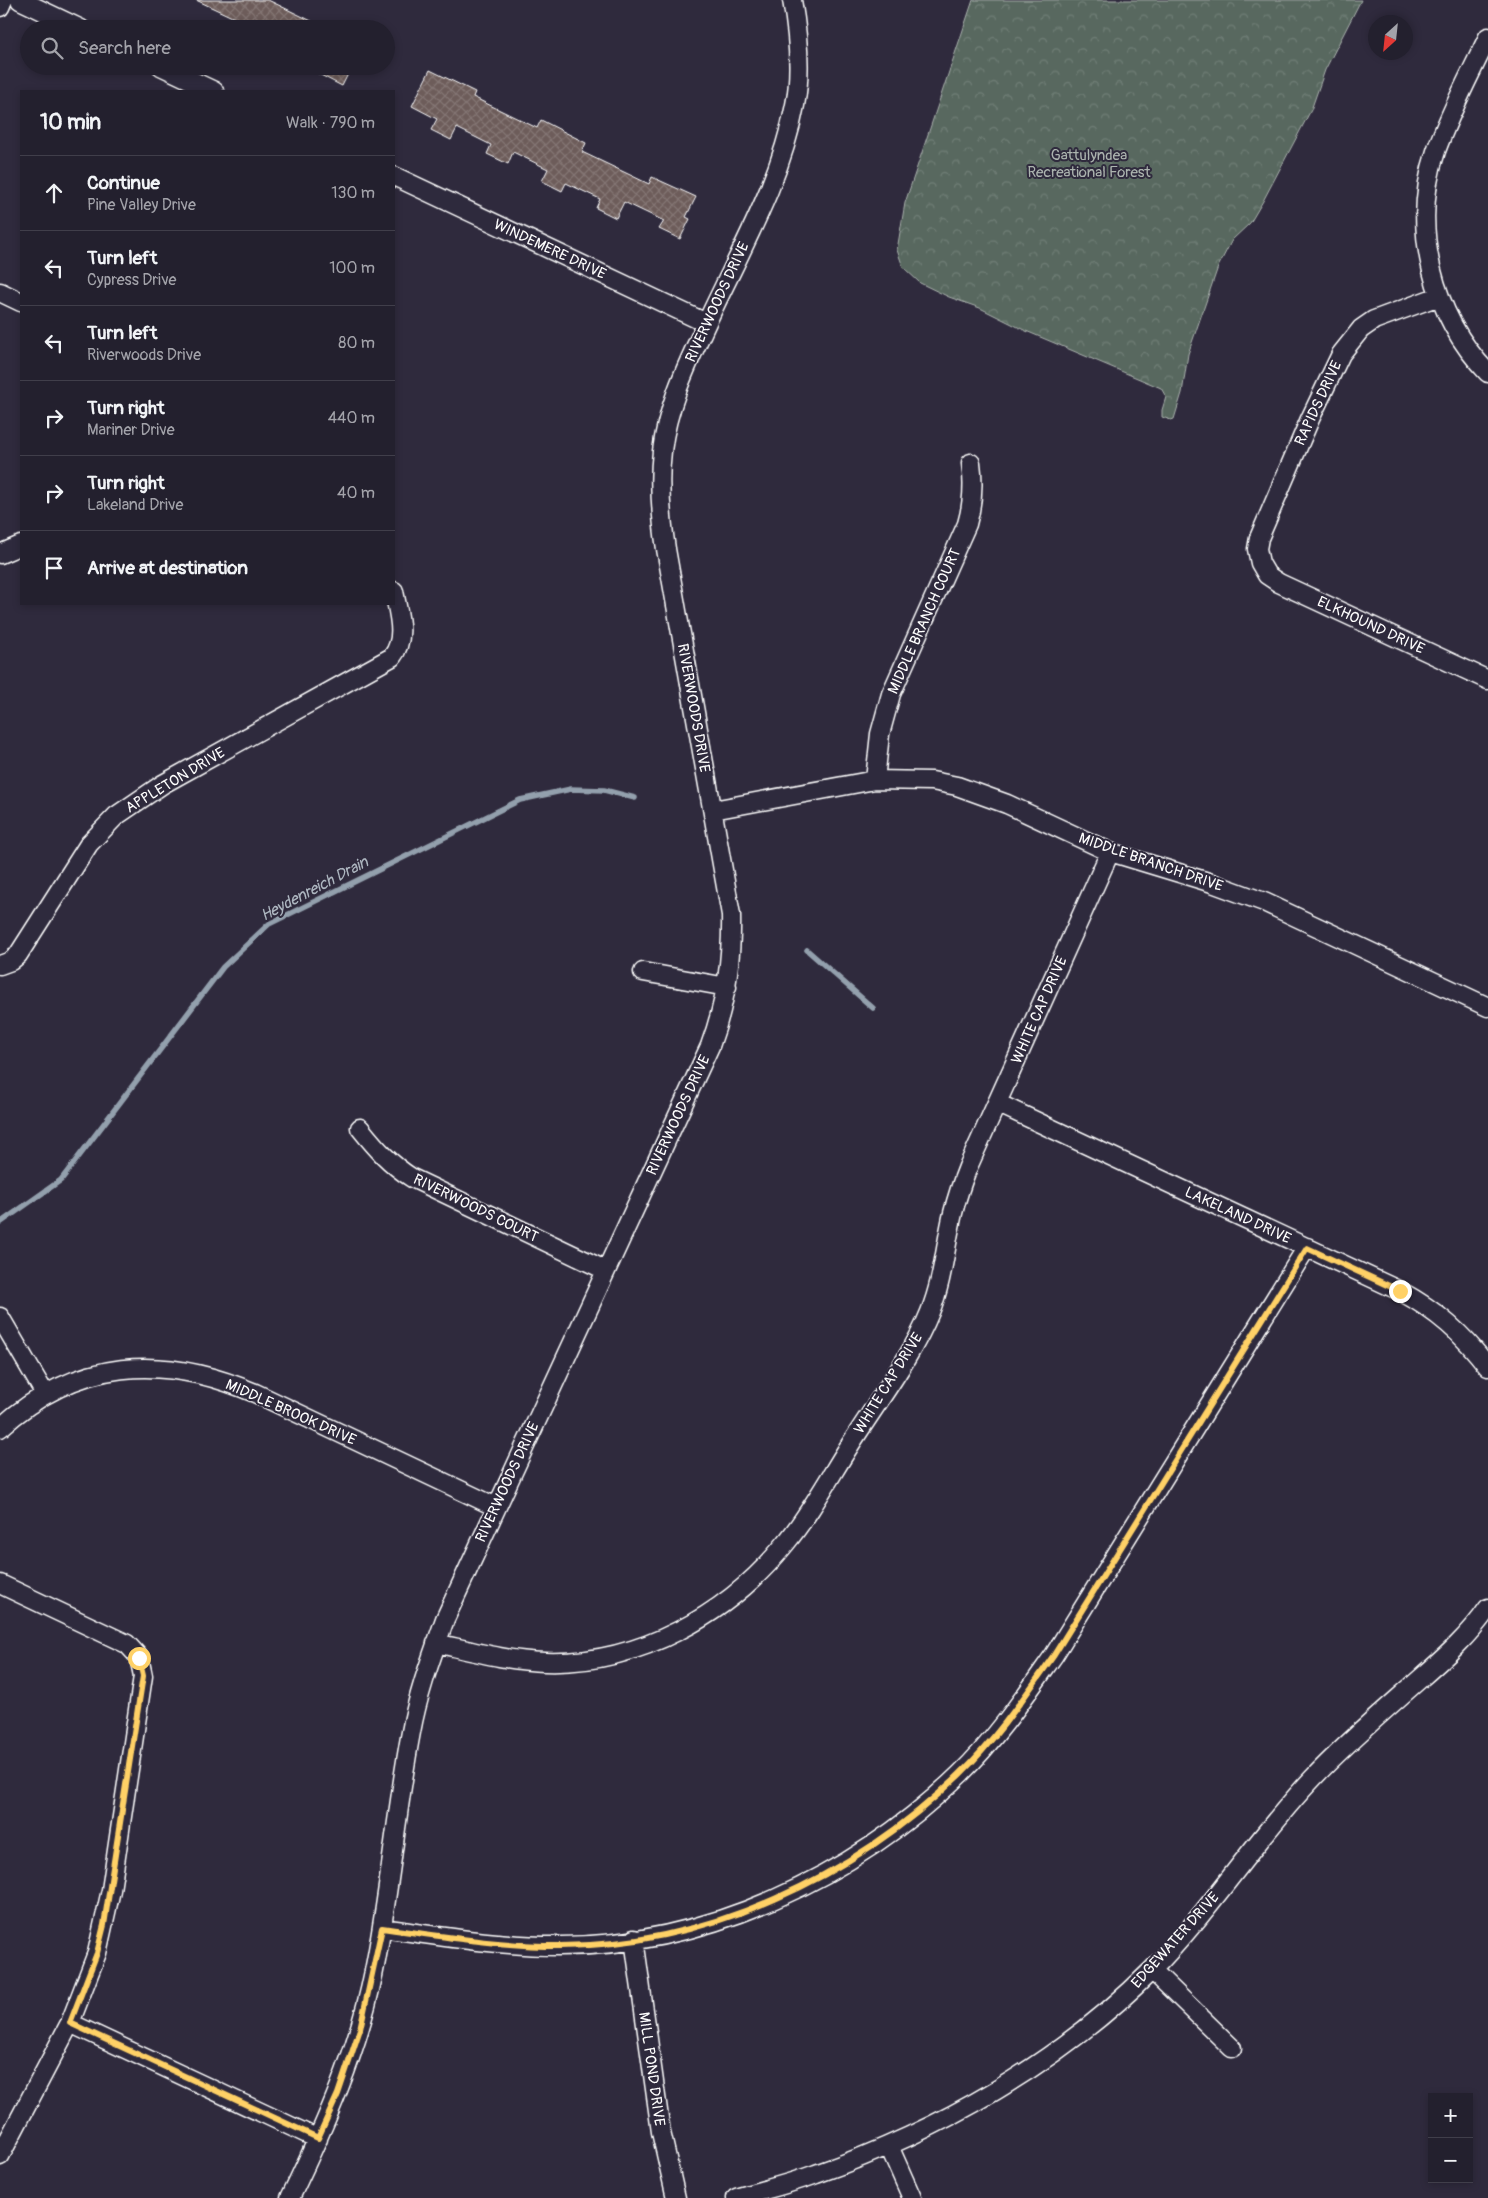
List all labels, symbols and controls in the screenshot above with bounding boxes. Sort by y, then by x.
north arrow [1368,15,1413,60]
search box [20,20,395,75]
icon: search [38,34,66,62]
text: Search here [78,36,171,60]
text: 10 min [40,109,101,136]
text: Walk · 790 m [286,113,375,133]
park label: Gattulyndea Recreational Forest [1027,146,1152,182]
text: Continue [87,171,160,195]
icon: ahead [40,179,68,207]
text: 130 m [331,183,375,203]
text: Pine Valley Drive [87,195,196,215]
street label: WINDEMERE DRIVE [491,215,609,284]
street label: RIVERWOODS DRIVE [681,239,754,365]
text: Turn left [87,246,157,270]
icon: left [40,254,68,282]
text: 100 m [329,258,375,278]
text: Cypress Drive [87,270,176,290]
text: Turn left [87,321,157,345]
icon: left [40,329,68,357]
text: 80 m [338,333,375,353]
text: Riverwoods Drive [87,345,201,365]
street label: RAPIDS DRIVE [1291,358,1346,449]
text: Turn right [87,396,165,420]
icon: right [40,404,68,432]
text: 440 m [328,408,375,428]
text: Mariner Drive [87,420,175,440]
text: Turn right [87,471,165,495]
icon: right [40,479,68,507]
text: 40 m [337,483,375,503]
text: Lakeland Drive [87,495,183,515]
street label: MIDDLE BRANCH COURT [884,545,965,697]
icon: arrive [40,554,68,582]
text: Arrive at destination [87,556,248,580]
street label: ELKHOUND DRIVE [1314,592,1428,659]
street label: RIVERWOODS DRIVE [673,642,714,774]
street label: APPLETON DRIVE [122,743,229,818]
street label: MIDDLE BRANCH DRIVE [1076,829,1226,896]
water label: Heydenreich Drain [257,852,373,926]
street label: WHITE CAP DRIVE [1007,953,1072,1067]
street label: RIVERWOODS DRIVE [642,1052,715,1178]
street label: RIVERWOODS COURT [410,1170,541,1247]
street label: LAKELAND DRIVE [1182,1183,1294,1248]
route end [1389,1280,1412,1303]
street label: WHITE CAP DRIVE [850,1329,927,1437]
street label: MIDDLE BROOK DRIVE [223,1375,359,1450]
street label: RIVERWOODS DRIVE [471,1419,544,1545]
route start [128,1647,151,1670]
street label: EDGEWATER DRIVE [1127,1888,1224,1992]
street label: MILL POND DRIVE [634,2011,669,2127]
map controls [1428,2093,1473,2183]
button: + [1428,2093,1473,2138]
button: − [1428,2138,1473,2183]

